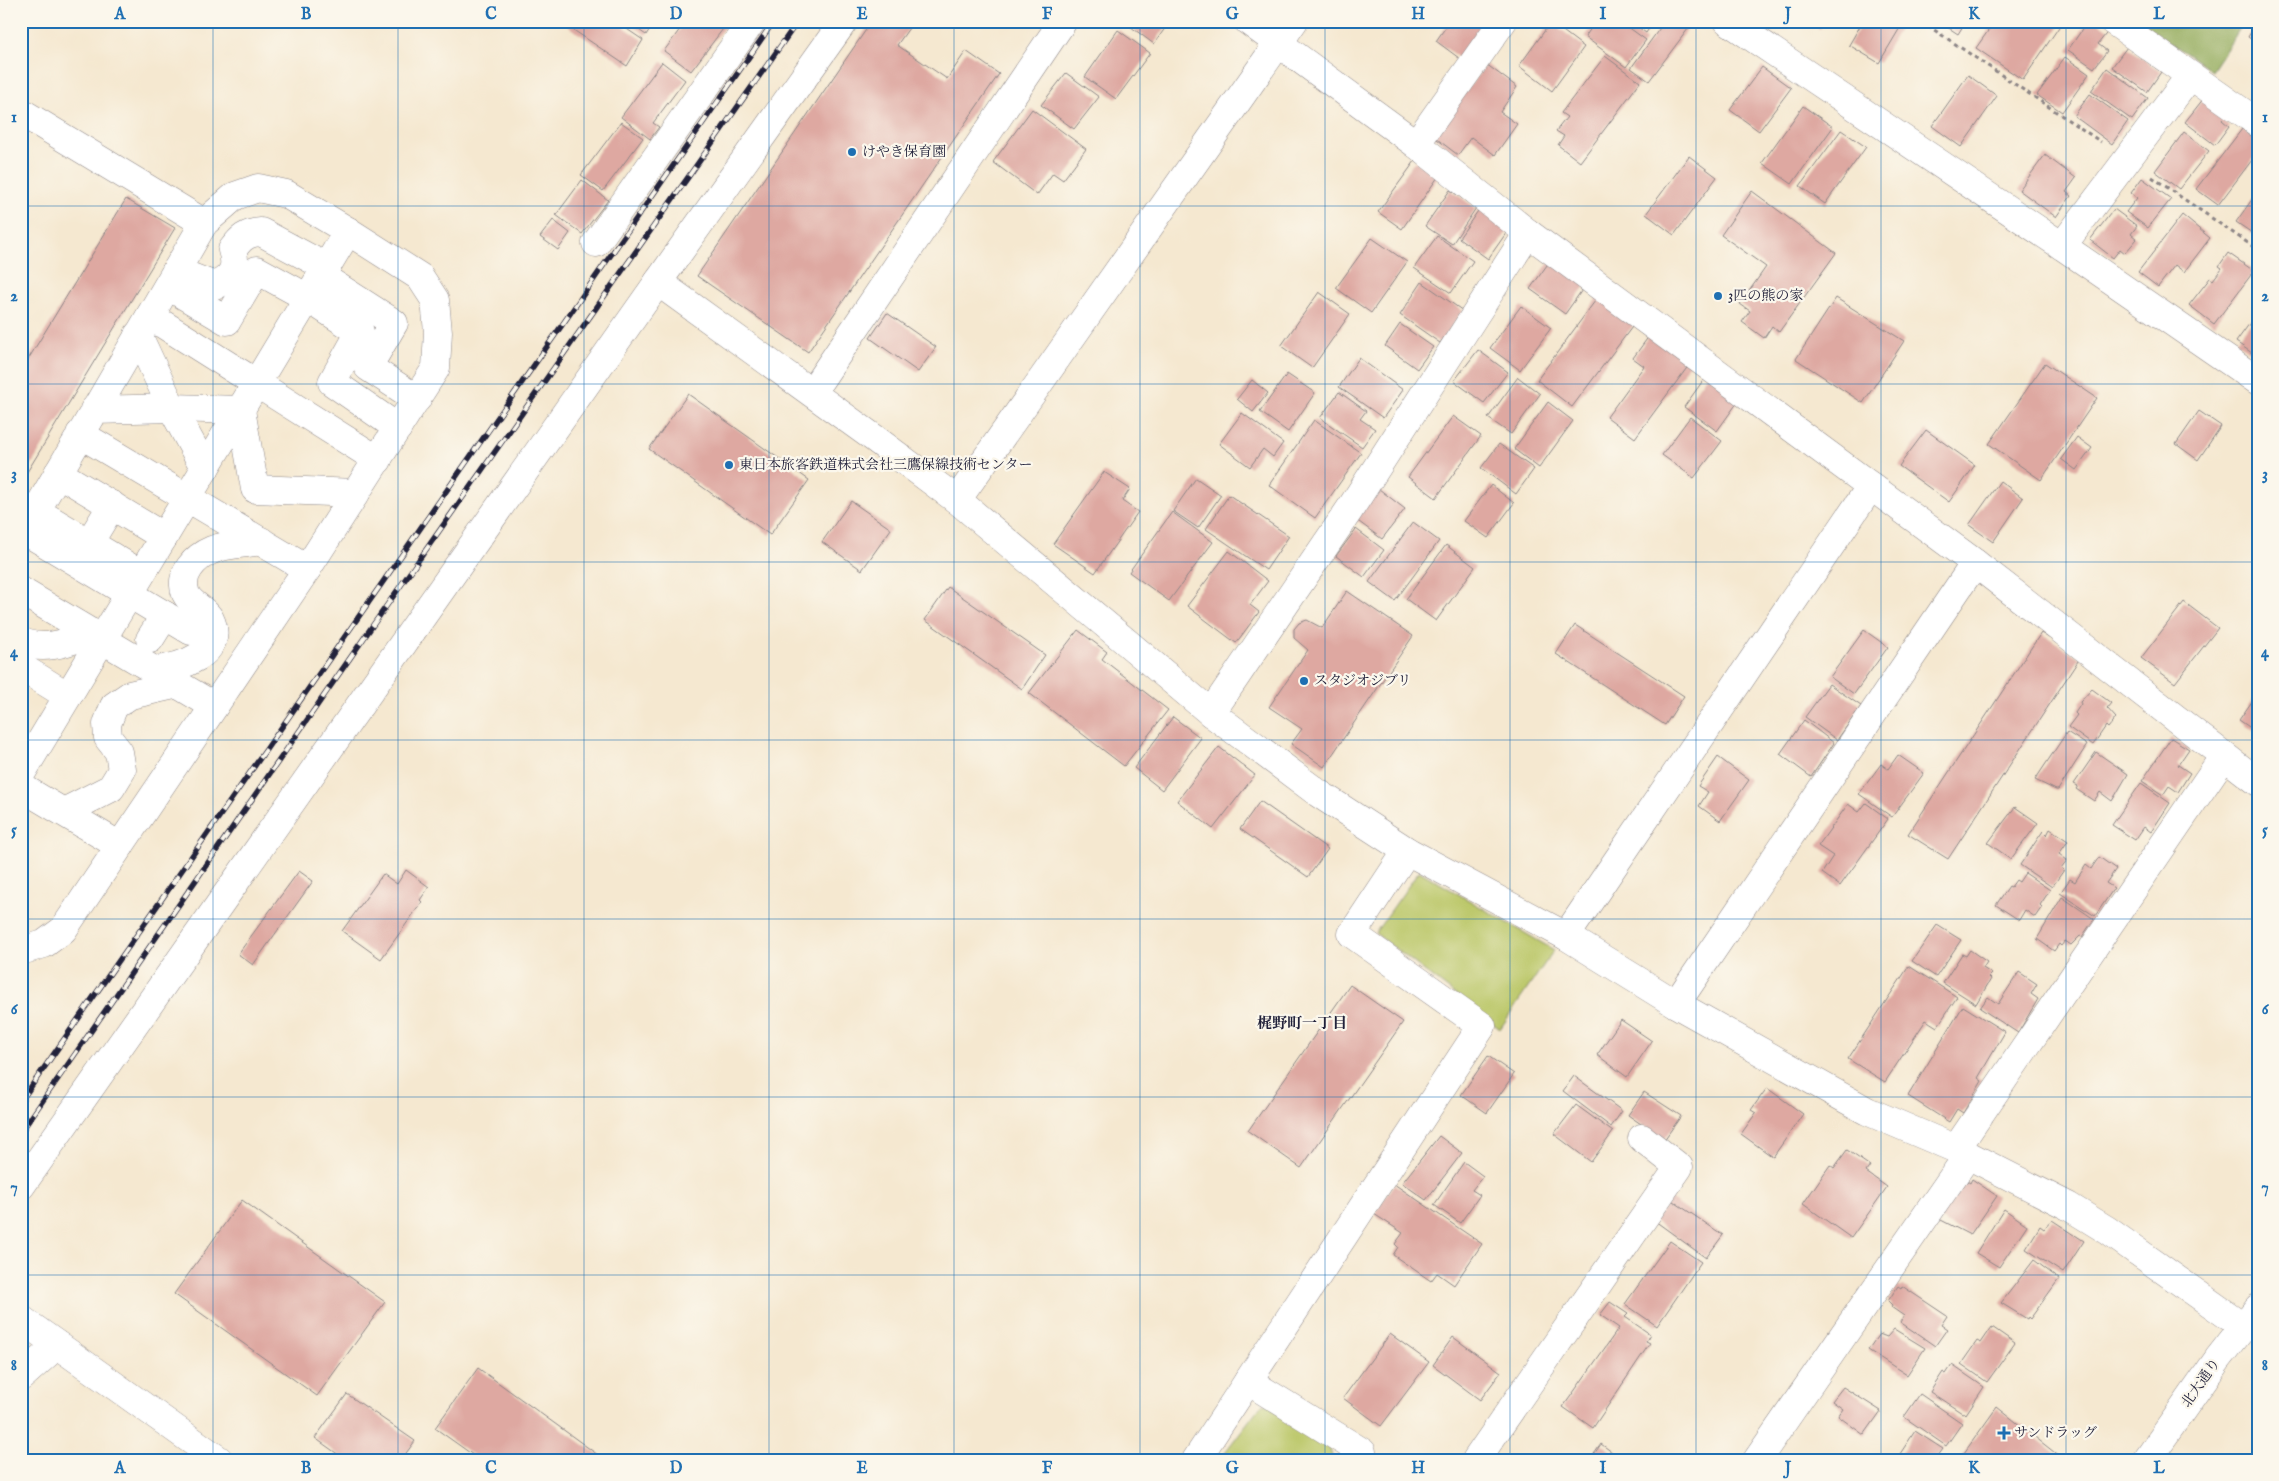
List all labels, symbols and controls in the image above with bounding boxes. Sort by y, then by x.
text: A [114,5,127,25]
text: B [301,5,312,25]
text: C [485,5,497,25]
text: D [670,5,683,25]
text: E [856,5,868,25]
text: F [1042,5,1053,25]
text: G [1226,5,1239,25]
text: H [1411,5,1425,25]
text: I [1600,5,1607,25]
text: J [1783,5,1792,25]
text: K [1968,5,1981,25]
text: L [2153,5,2165,25]
text: 1 [11,108,17,128]
text: 1 [2262,108,2268,128]
place label: けやき保育園 [862,143,946,161]
marker: けやき保育園 [846,146,858,158]
text: 2 [10,287,18,307]
place label: 3匹の熊の家 [1728,287,1803,305]
text: 2 [2261,287,2269,307]
marker: 3匹の熊の家 [1712,290,1724,302]
place label: 東日本旅客鉄道株式会社三鷹保線技術センター [739,456,1032,474]
marker: 東日本旅客鉄道株式会社三鷹保線技術センター [723,459,735,471]
text: 3 [11,465,17,485]
text: 3 [2262,465,2268,485]
text: 4 [10,643,19,663]
text: 4 [2261,643,2270,663]
place label: スタジオジブリ [1314,672,1411,690]
marker: スタジオジブリ [1298,675,1310,687]
text: 5 [11,821,17,841]
text: 5 [2262,821,2268,841]
text: 6 [11,1000,19,1020]
text: 6 [2262,1000,2270,1020]
district label: 梶野町一丁目 [1257,1014,1347,1033]
text: 7 [10,1178,18,1198]
text: 7 [2261,1178,2269,1198]
street label: 北大通り [2178,1355,2224,1411]
text: 8 [11,1356,17,1376]
text: 8 [2262,1356,2268,1376]
place label: サンドラッグ [2014,1424,2097,1442]
marker: サンドラッグ [1998,1427,2010,1439]
text: A [114,1459,127,1479]
text: B [301,1459,312,1479]
text: C [485,1459,497,1479]
text: D [670,1459,683,1479]
text: E [856,1459,868,1479]
text: F [1042,1459,1053,1479]
text: G [1226,1459,1239,1479]
text: H [1411,1459,1425,1479]
text: I [1600,1459,1607,1479]
text: J [1783,1459,1792,1479]
text: K [1968,1459,1981,1479]
text: L [2153,1459,2165,1479]

